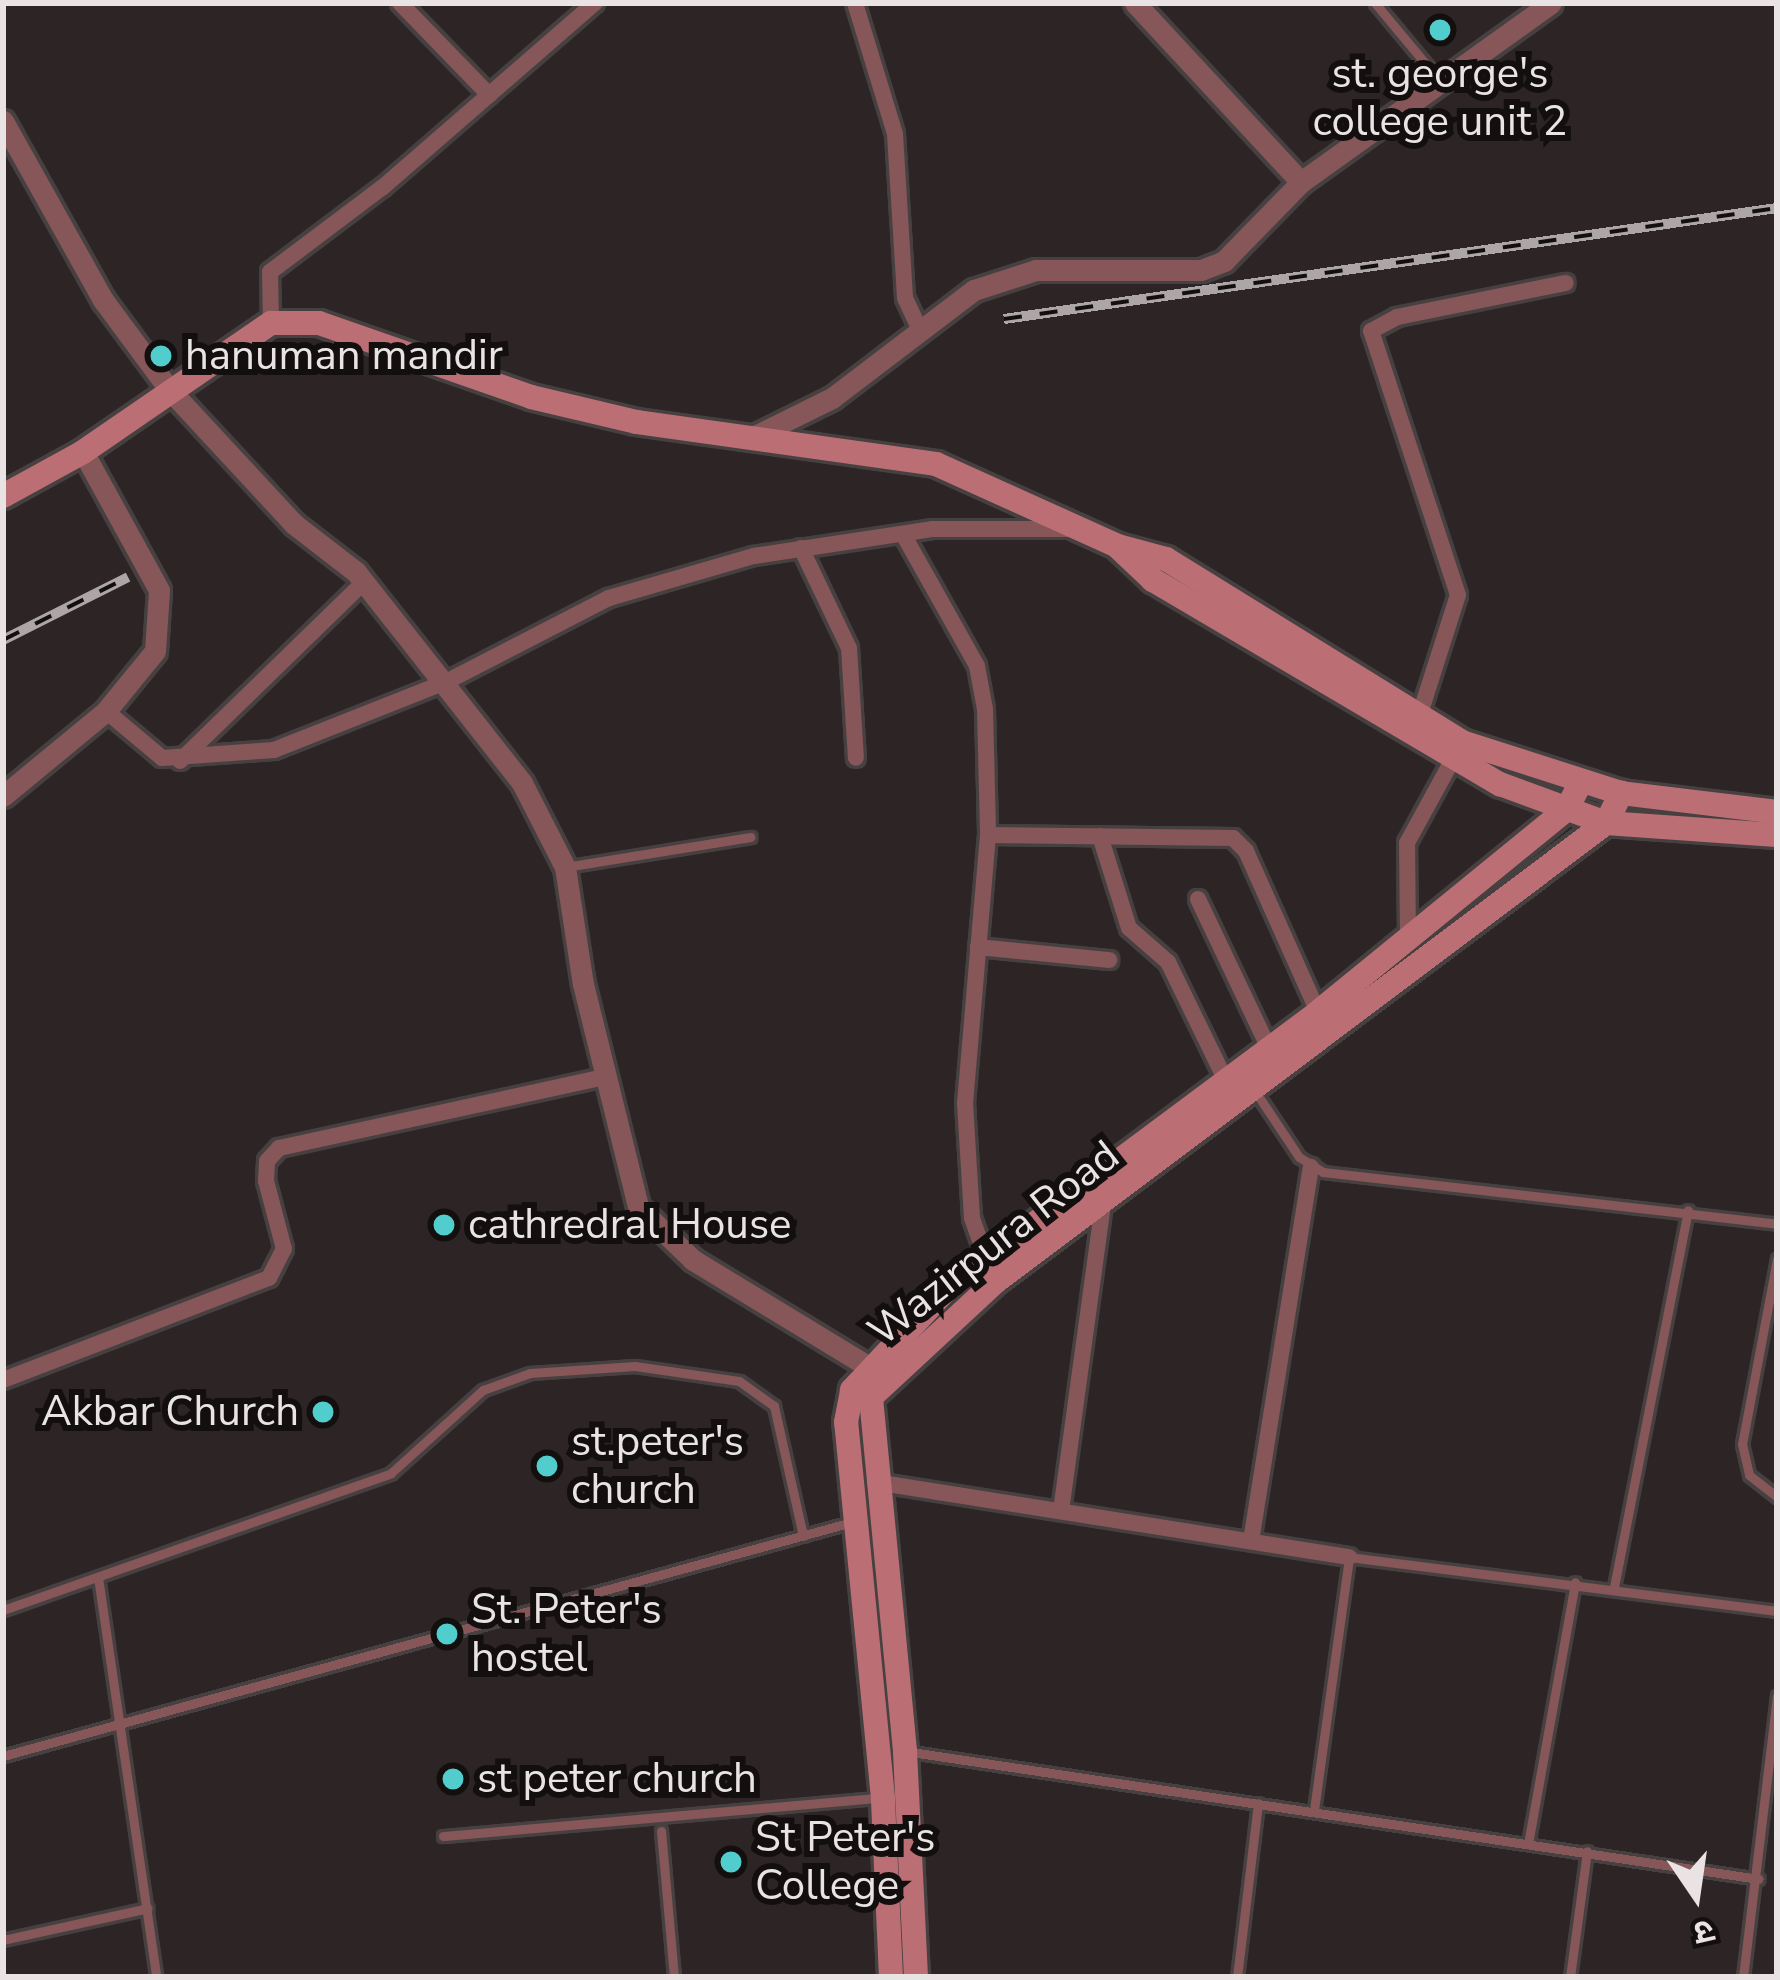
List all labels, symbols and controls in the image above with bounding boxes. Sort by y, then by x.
marker: st. george's college unit 2 [1427,17,1453,43]
place label: st. george's college unit 2 [1313,49,1567,148]
place label: hanuman mandir [185,331,503,381]
marker: hanuman mandir [148,343,174,369]
street label: Wazirpura Road [859,1131,1129,1357]
place label: cathredral House [468,1200,791,1250]
marker: cathredral House [431,1212,457,1238]
place label: Akbar Church [41,1387,299,1437]
marker: Akbar Church [310,1399,336,1425]
place label: st.peter's church [571,1417,744,1516]
marker: st.peter's church [534,1453,560,1479]
place label: St. Peter's hostel [471,1585,662,1684]
marker: St. Peter's hostel [434,1621,460,1647]
place label: st peter church [477,1754,757,1804]
marker: st peter church [440,1766,466,1792]
place label: St Peter's College [755,1813,936,1912]
north arrow [1636,1836,1756,1956]
marker: St Peter's College [718,1849,744,1875]
text: उ [1690,1907,1719,1956]

